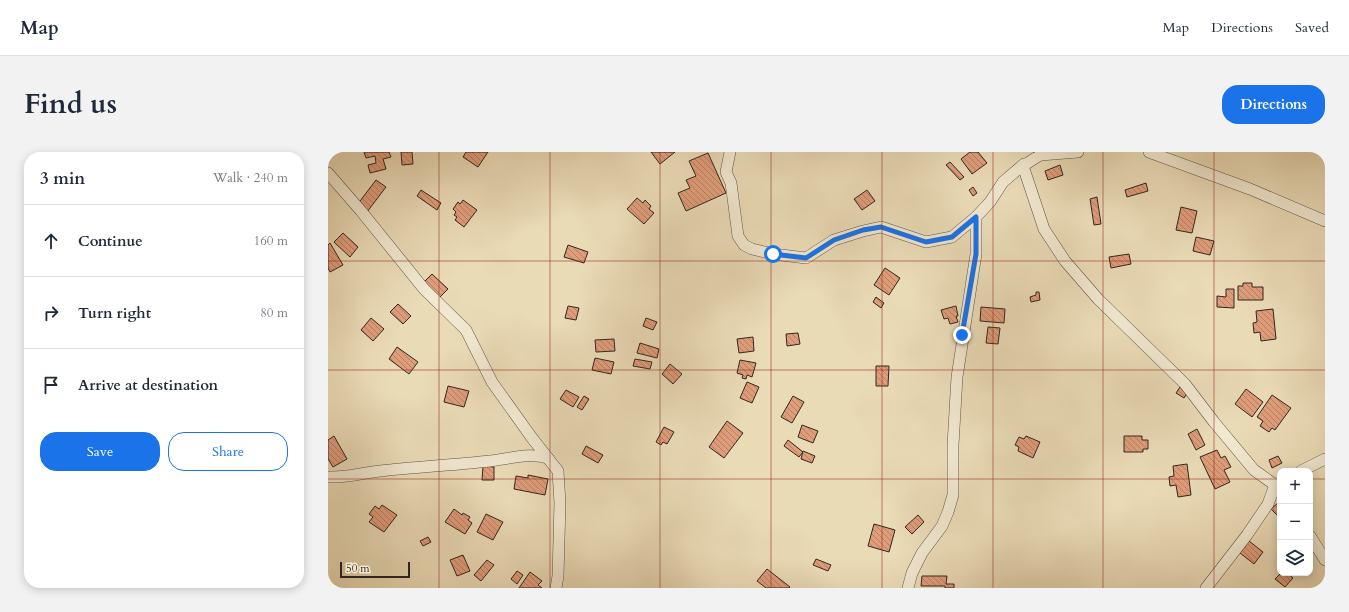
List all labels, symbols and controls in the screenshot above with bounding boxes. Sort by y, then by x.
text: Map [20,15,59,41]
text: Map [1163,18,1189,37]
text: Directions [1211,18,1273,37]
text: Saved [1295,18,1329,37]
text: Find us [24,85,117,123]
button: Directions [1222,85,1325,124]
text: 3 min [40,167,85,190]
text: Walk · 240 m [213,169,288,187]
icon: ahead [40,230,62,252]
text: Continue [78,231,143,251]
text: 160 m [254,232,288,250]
route start [764,245,782,263]
icon: right [40,302,62,324]
text: Turn right [78,303,151,323]
text: 80 m [260,304,288,322]
route end [953,326,971,344]
icon: arrive [40,374,62,396]
text: Arrive at destination [78,375,218,395]
button: Save [40,432,160,471]
button: Share [168,432,288,471]
map controls [1277,468,1313,576]
button: + [1277,468,1313,504]
button: − [1277,504,1313,540]
button: layers [1277,540,1313,576]
scale bar [340,560,410,579]
text: 50 m [346,561,370,576]

